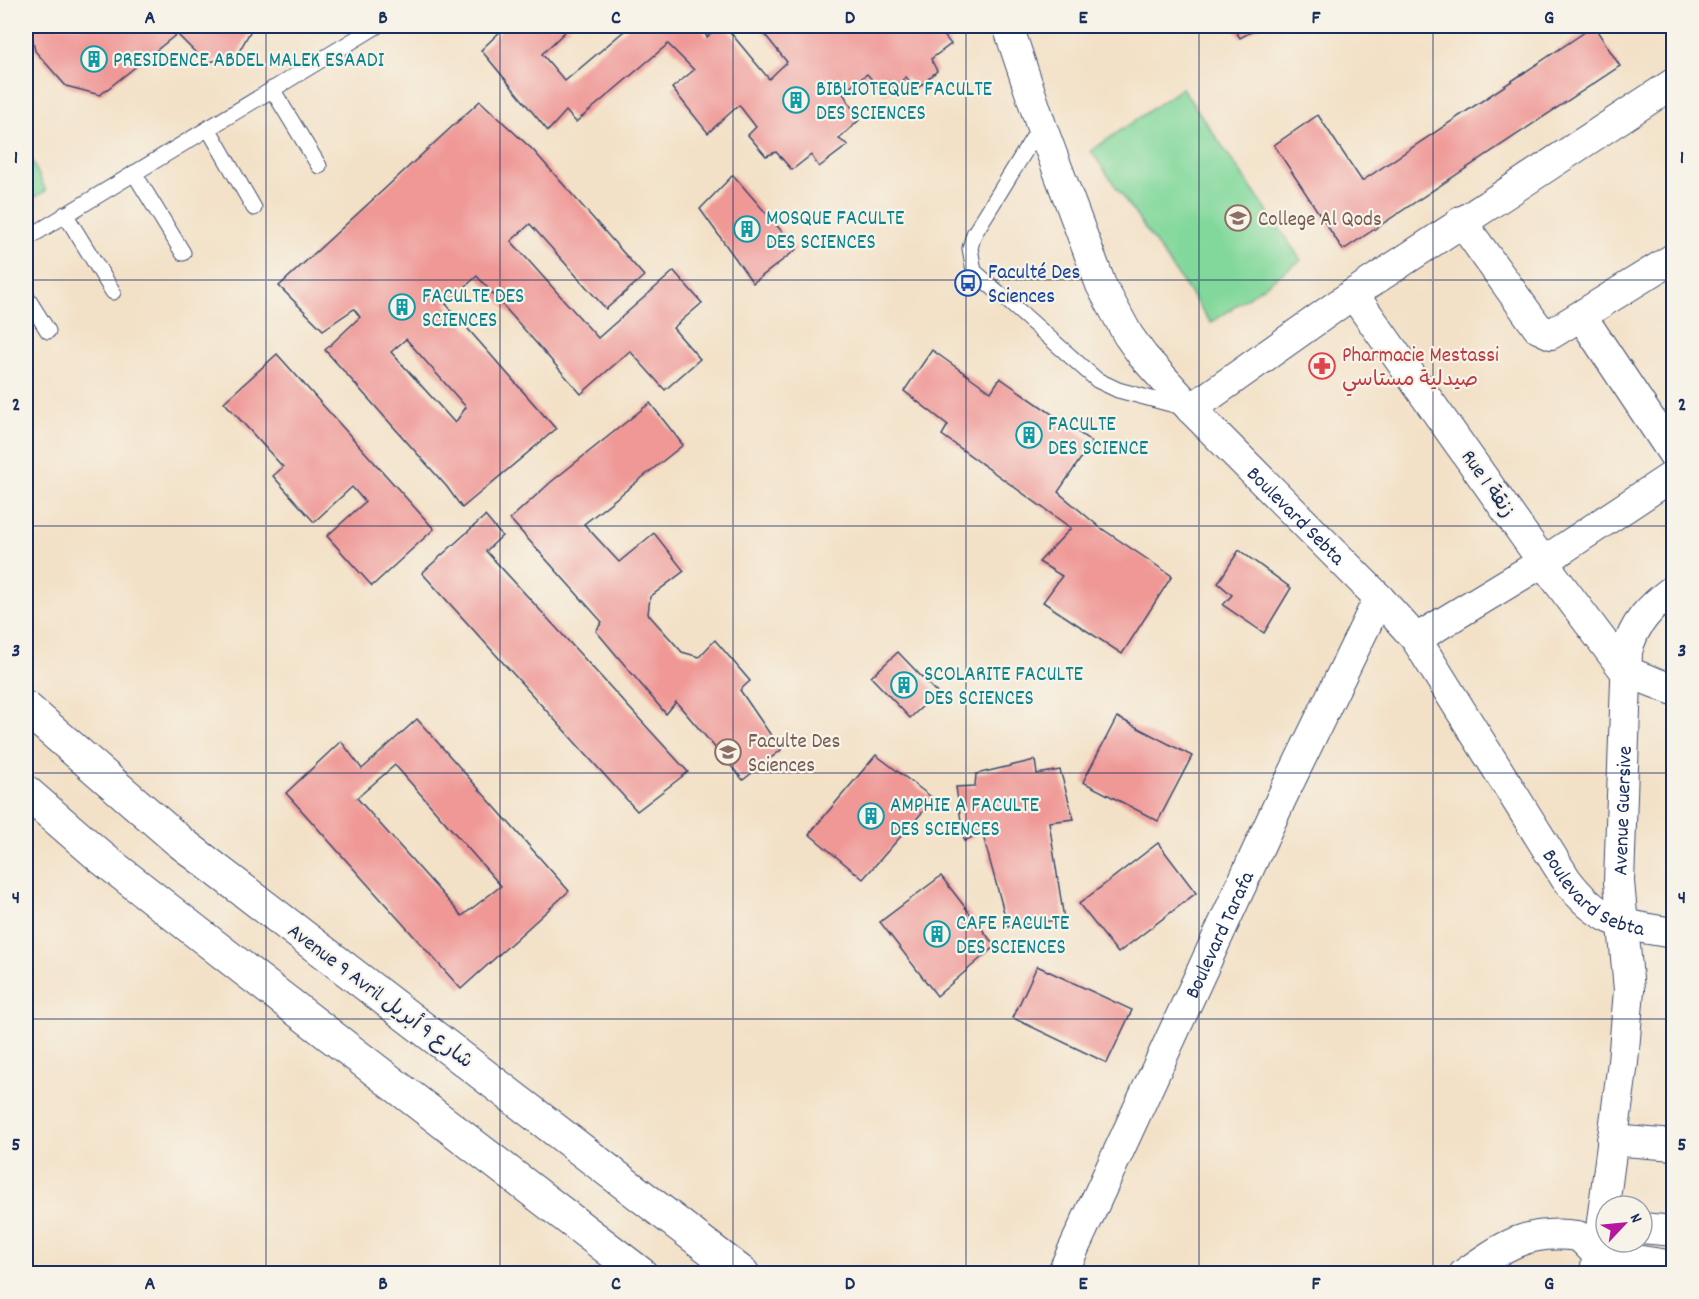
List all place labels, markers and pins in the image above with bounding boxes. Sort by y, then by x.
building icon: PRESIDENCE ABDEL MALEK ESAADI [79,44,109,74]
place label: PRESIDENCE ABDEL MALEK ESAADI [113,47,385,77]
place label: BIBLIOTEQUE FACULTE DES SCIENCES [816,76,993,130]
building icon: BIBLIOTEQUE FACULTE DES SCIENCES [781,85,811,115]
school or university icon: College Al Qods [1223,203,1253,233]
place label: MOSQUE FACULTE DES SCIENCES [766,205,905,259]
place label: College Al Qods [1258,206,1382,236]
building icon: MOSQUE FACULTE DES SCIENCES [732,214,762,244]
place label: Faculté Des Sciences [988,259,1080,313]
bus stop icon: Faculté Des Sciences [953,268,983,298]
place label: FACULTE DES SCIENCES [422,283,524,337]
building icon: FACULTE DES SCIENCES [387,292,417,322]
place label: Pharmacie Mestassi صيدلية مستاسي [1342,342,1499,397]
pharmacy icon: Pharmacie Mestassi صيدلية مستاسي [1307,351,1337,381]
place label: FACULTE DES SCIENCE [1048,411,1149,465]
building icon: FACULTE DES SCIENCE [1014,420,1044,450]
place label: SCOLARITE FACULTE DES SCIENCES [924,661,1084,715]
building icon: SCOLARITE FACULTE DES SCIENCES [889,670,919,700]
place label: Faculte Des Sciences [748,728,840,782]
school or university icon: Faculte Des Sciences [713,737,743,767]
place label: AMPHIE A FACULTE DES SCIENCES [890,792,1040,846]
building icon: AMPHIE A FACULTE DES SCIENCES [856,801,886,831]
place label: CAFE FACULTE DES SCIENCES [956,910,1070,964]
building icon: CAFE FACULTE DES SCIENCES [922,919,952,949]

